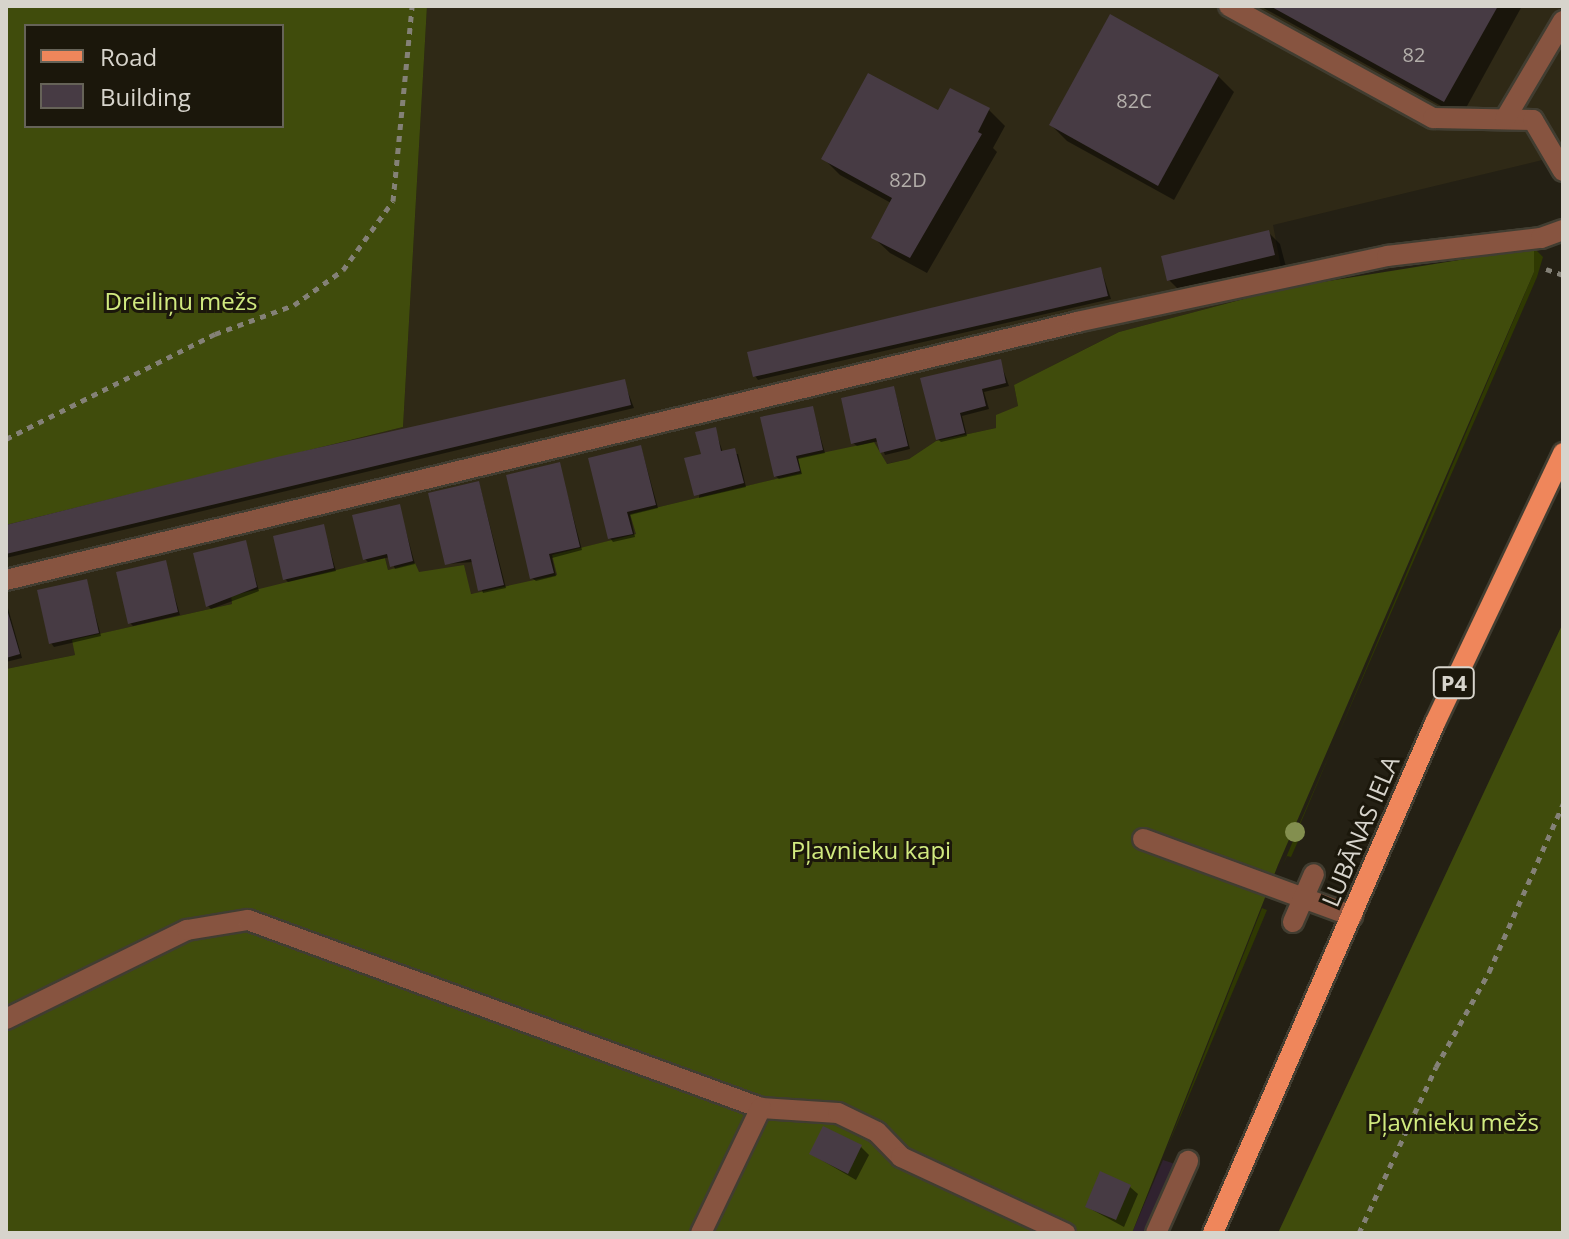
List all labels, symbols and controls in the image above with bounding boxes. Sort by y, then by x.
legend [24,24,284,128]
text: Road [100,40,157,73]
house number: 82 [1403,42,1425,66]
text: Building [100,80,191,113]
house number: 82C [1116,88,1152,112]
house number: 82D [889,167,927,191]
park label: Dreiliņu mežs [105,287,257,315]
road number: P4 [1432,665,1476,701]
street label: LUBĀNAS IELA [1315,751,1405,911]
park label: Pļavnieku kapi [791,836,951,864]
park label: Pļavnieku mežs [1367,1108,1539,1136]

